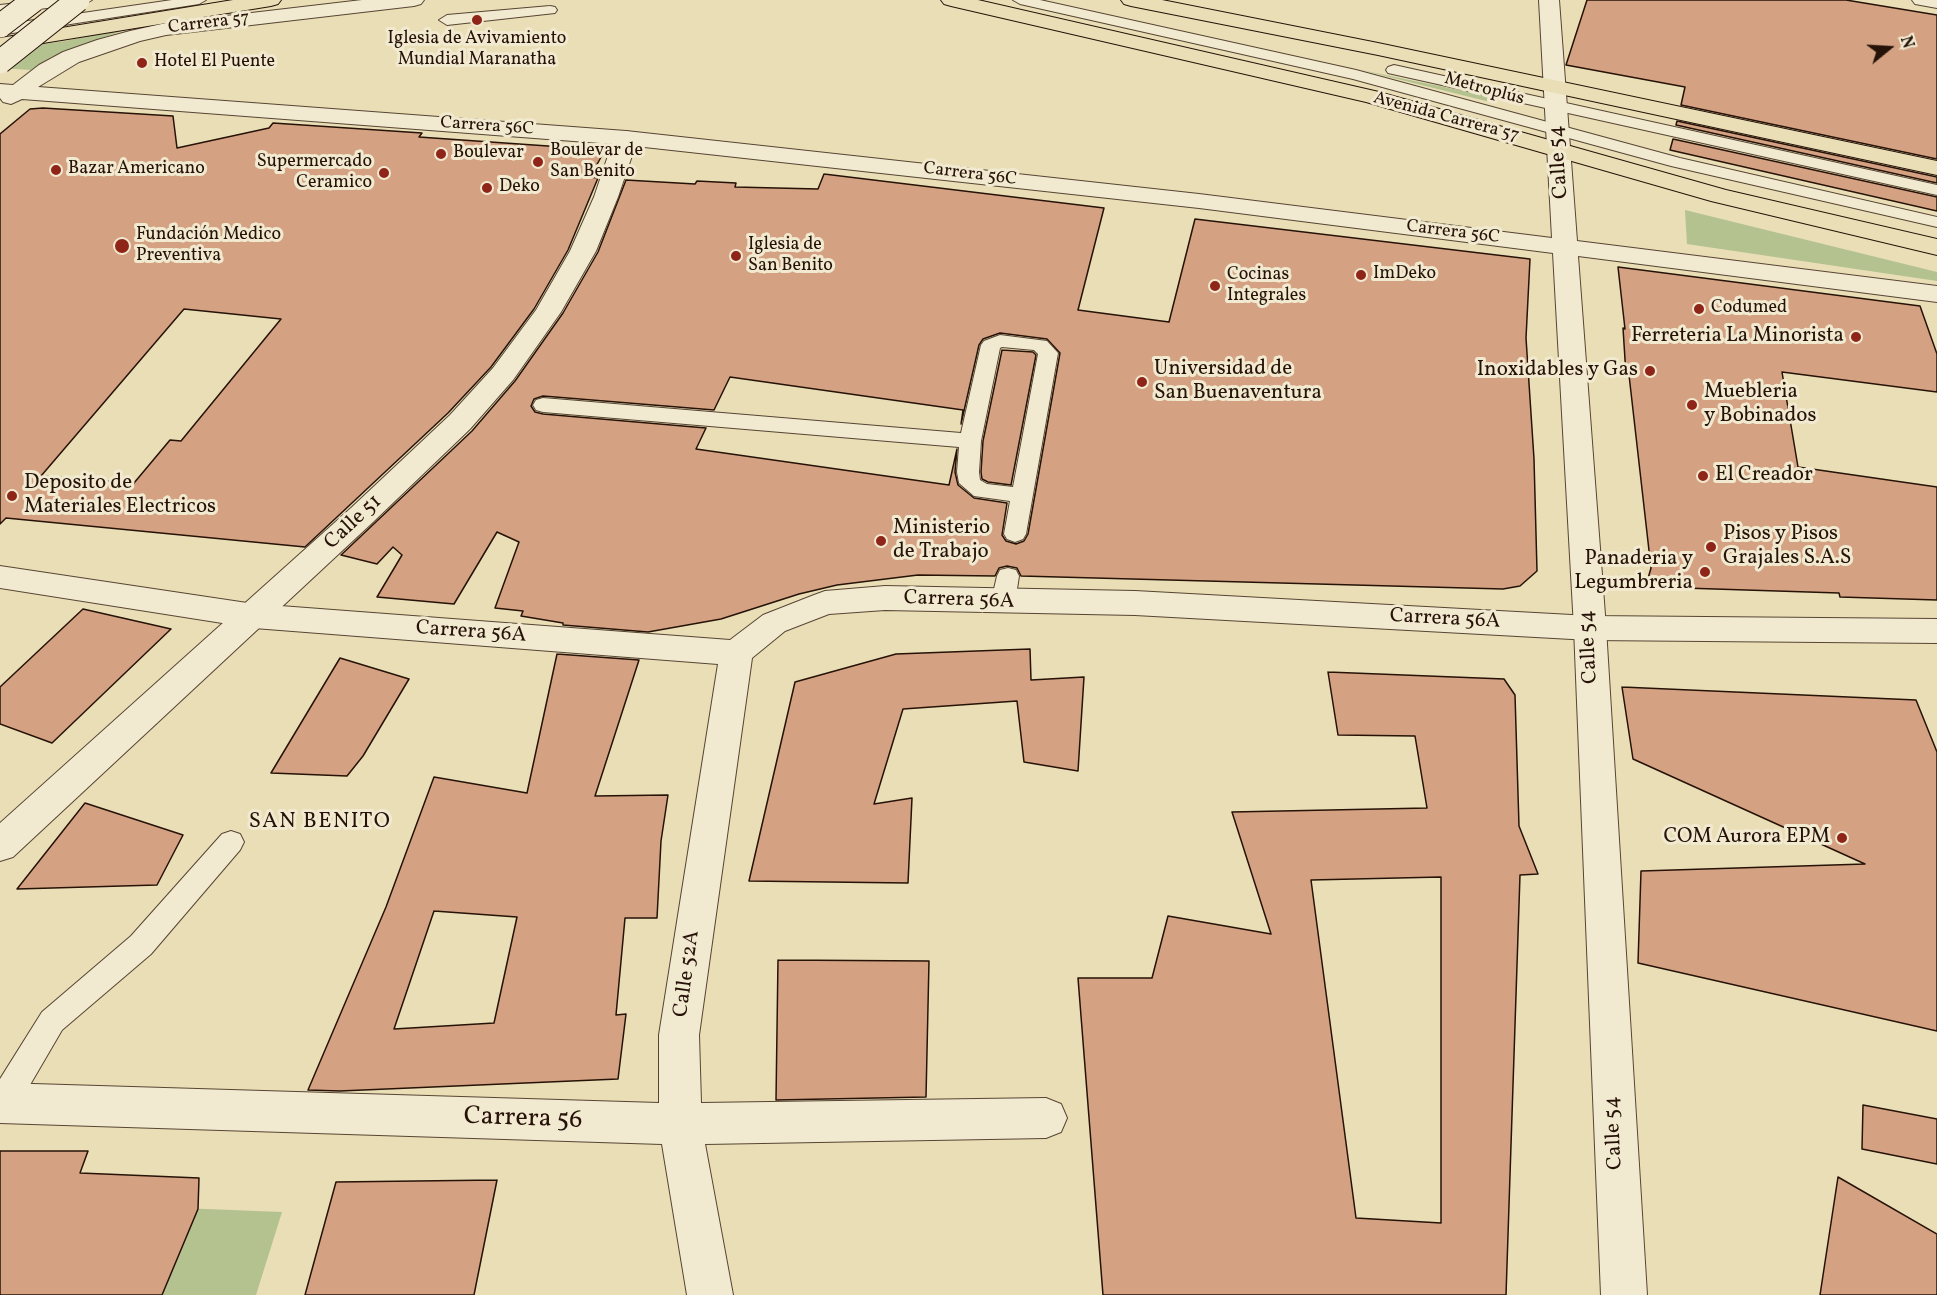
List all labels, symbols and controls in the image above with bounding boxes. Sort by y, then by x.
street label: Carrera 57 [167,8,251,40]
marker: Iglesia de Avivamiento Mundial Maranatha [470,13,484,27]
north arrow [1859,18,1919,78]
place label: Iglesia de Avivamiento Mundial Maranatha [388,29,566,72]
text: N [1894,34,1918,51]
place label: Hotel El Puente [154,52,275,74]
marker: Hotel El Puente [135,56,149,70]
street label: Metroplús [1442,69,1526,111]
street label: Avenida Carrera 57 [1371,88,1521,148]
street label: Carrera 56C [439,113,535,141]
street label: Calle 54 [1545,124,1575,200]
place label: Boulevar de San Benito [550,141,643,184]
place label: Boulevar [453,143,524,165]
marker: Boulevar [434,147,448,161]
place label: Supermercado Ceramico [257,152,372,195]
marker: Boulevar de San Benito [531,155,545,169]
place label: Bazar Americano [68,159,205,181]
street label: Carrera 56C [922,159,1018,191]
marker: Bazar Americano [49,163,63,177]
marker: Supermercado Ceramico [377,166,391,180]
place label: Deko [499,177,540,199]
marker: Deko [480,181,494,195]
street label: Carrera 56C [1405,217,1501,249]
place label: Fundación Medico Preventiva [136,225,281,268]
place label: Iglesia de San Benito [748,235,833,278]
marker: Fundación Medico Preventiva [113,237,131,255]
marker: Iglesia de San Benito [729,249,743,263]
place label: ImDeko [1373,264,1436,286]
place label: Cocinas Integrales [1227,265,1306,308]
marker: ImDeko [1354,268,1368,282]
marker: Cocinas Integrales [1208,279,1222,293]
place label: Codumed [1711,298,1787,320]
marker: Codumed [1692,302,1706,316]
place label: Ferreteria La Minorista [1631,324,1844,350]
marker: Ferreteria La Minorista [1849,330,1863,344]
place label: Universidad de San Buenaventura [1154,357,1322,407]
place label: Inoxidables y Gas [1477,358,1638,384]
marker: Inoxidables y Gas [1643,364,1657,378]
marker: Universidad de San Buenaventura [1135,375,1149,389]
place label: Muebleria y Bobinados [1704,380,1816,430]
marker: Muebleria y Bobinados [1685,398,1699,412]
place label: El Creador [1715,463,1813,489]
marker: El Creador [1696,469,1710,483]
place label: Deposito de Materiales Electricos [24,471,216,521]
marker: Deposito de Materiales Electricos [5,489,19,503]
street label: Calle 51 [320,490,388,556]
place label: Ministerio de Trabajo [893,516,990,566]
place label: Pisos y Pisos Grajales S.A.S [1723,522,1851,572]
marker: Ministerio de Trabajo [874,534,888,548]
marker: Pisos y Pisos Grajales S.A.S [1704,540,1718,554]
place label: Panaderia y Legumbreria [1574,547,1693,597]
marker: Panaderia y Legumbreria [1698,565,1712,579]
street label: Carrera 56A [903,586,1015,616]
street label: Carrera 56A [1389,605,1501,635]
street label: Calle 54 [1575,610,1605,684]
street label: Carrera 56A [415,617,527,649]
district label: SAN BENITO [249,810,391,836]
place label: COM Aurora EPM [1664,825,1830,851]
marker: COM Aurora EPM [1835,831,1849,845]
street label: Calle 52A [669,929,707,1019]
street label: Calle 54 [1600,1096,1630,1170]
street label: Carrera 56 [463,1102,583,1138]

